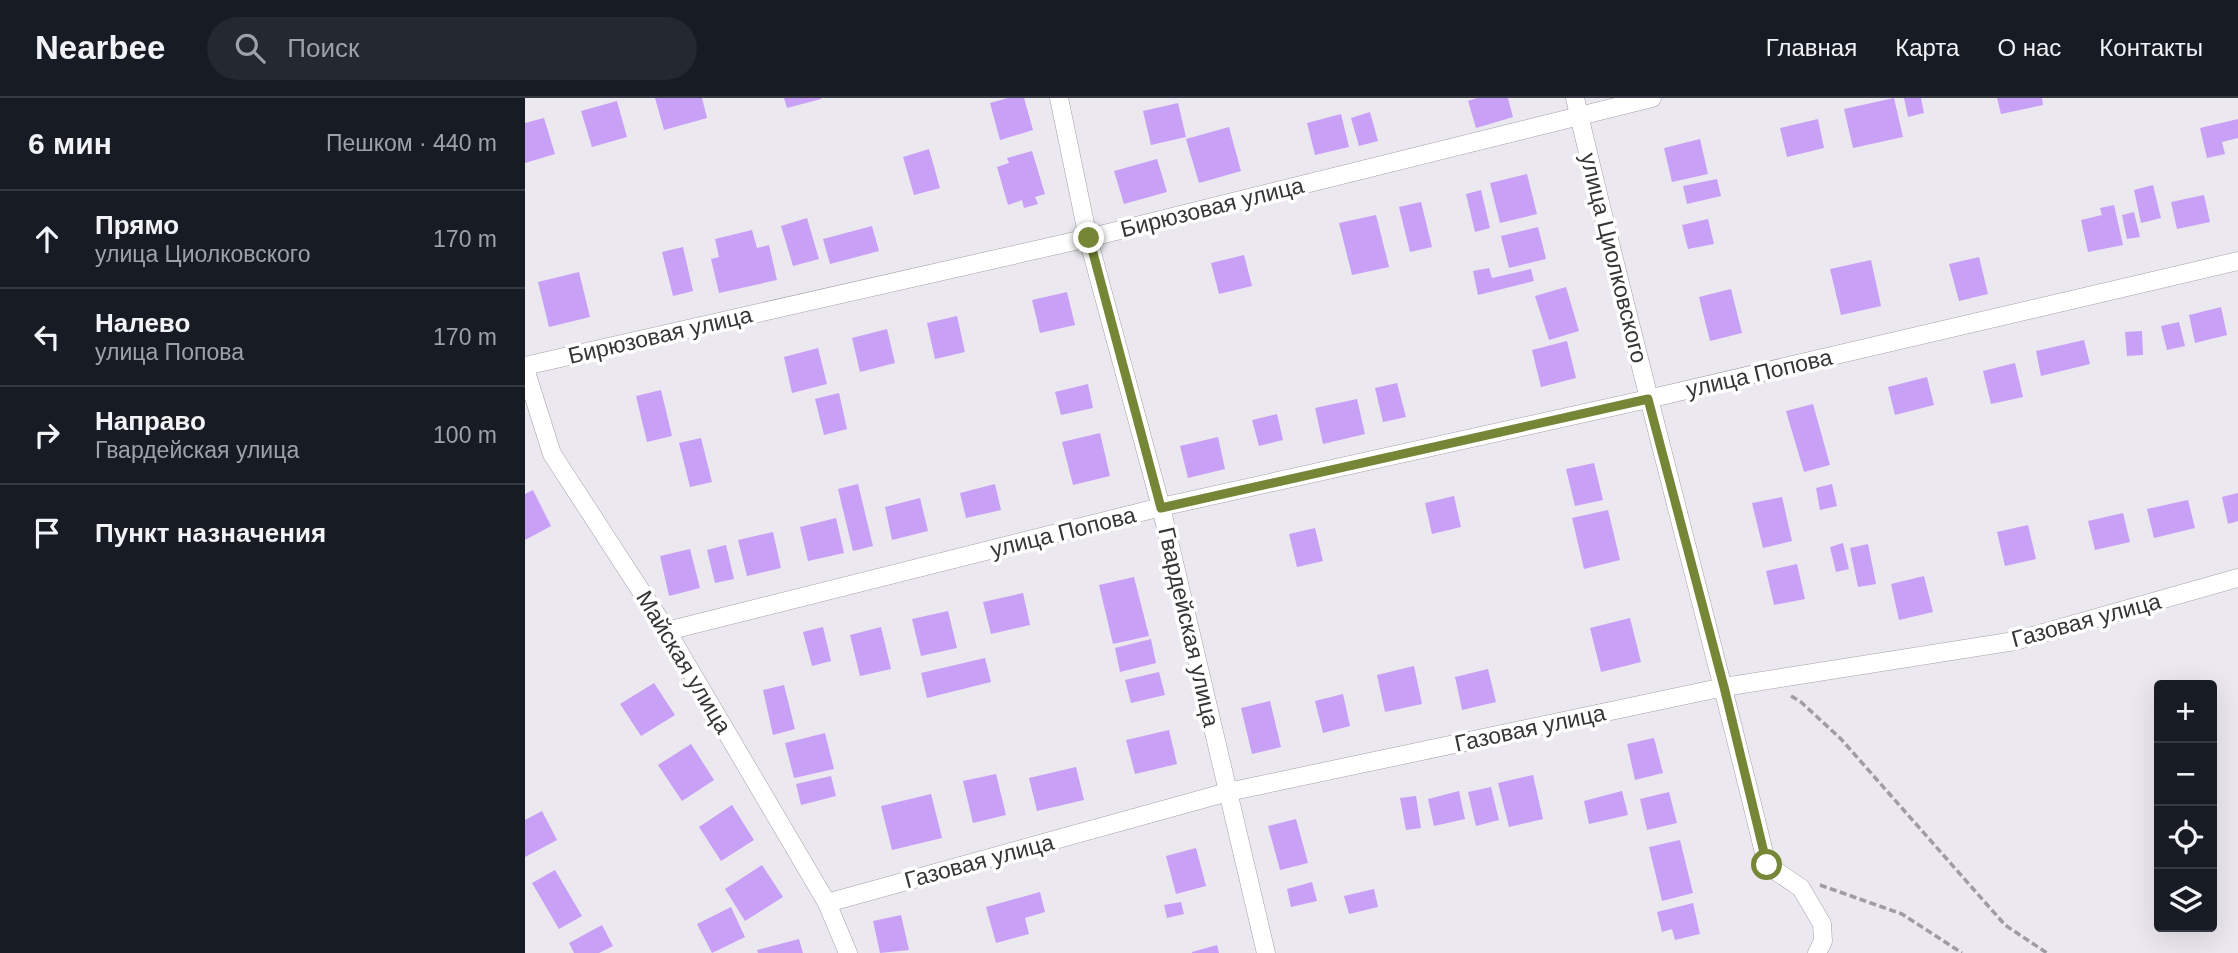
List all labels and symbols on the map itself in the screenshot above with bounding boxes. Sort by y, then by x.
street label: улица Циолковского [1575,150,1653,366]
street label: Бирюзовая улица [1118,172,1306,242]
route end [1073,222,1104,253]
street label: Бирюзовая улица [566,301,755,369]
street label: улица Попова [1684,344,1835,402]
street label: улица Попова [988,501,1139,563]
street label: Гвардейская улица [1153,525,1225,730]
street label: Майская улица [631,586,737,738]
street label: Газовая улица [2008,588,2164,652]
street label: Газовая улица [1452,699,1608,757]
street label: Газовая улица [901,829,1057,893]
route start [1751,849,1782,880]

